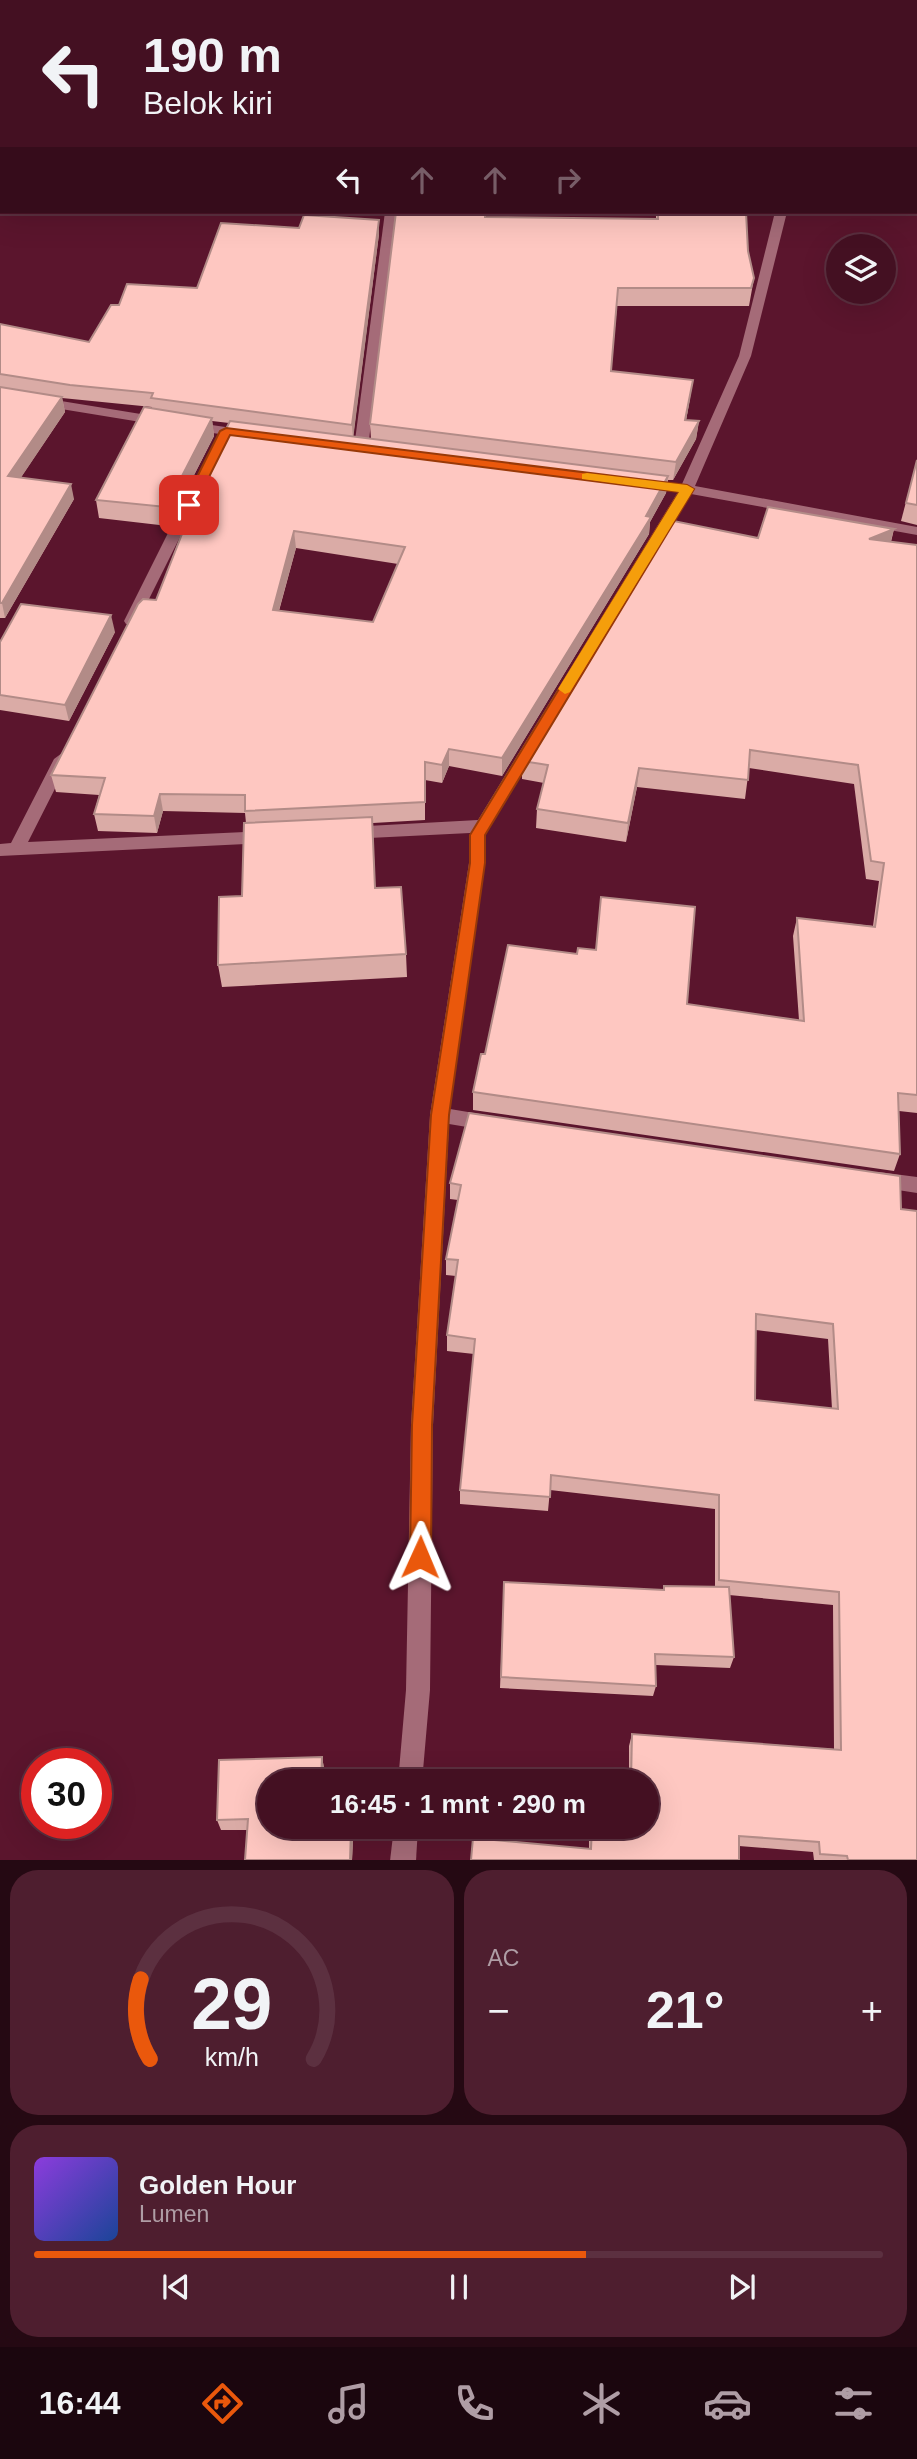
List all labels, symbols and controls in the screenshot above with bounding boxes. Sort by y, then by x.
icon: left [28,28,119,119]
text: 190 m [143,28,282,82]
text: Belok kiri [143,85,273,121]
icon: left [330,161,368,199]
icon: ahead [403,161,441,199]
icon: ahead [476,161,514,199]
icon: right [549,161,587,199]
map controls [826,234,896,304]
button: layers [826,234,896,304]
pin [159,475,219,535]
icon: arrive [170,486,208,524]
position arrow [383,1520,457,1594]
speed limit sign: 30 [21,1748,112,1839]
text: 16:45 · 1 mnt · 290 m [330,1789,586,1819]
text: AC [488,1945,519,1971]
text: 29 [191,1963,272,2044]
text: 21° [646,1981,725,2039]
text: − [488,1990,510,2032]
text: + [861,1990,883,2032]
text: km/h [205,2042,259,2070]
text: Golden Hour [139,2170,296,2200]
text: Lumen [139,2201,209,2227]
icon: previous [157,2268,195,2306]
icon: pause [440,2268,478,2306]
icon: next [723,2268,761,2306]
icon: directions [198,2379,247,2428]
icon: music [324,2379,373,2428]
icon: phone [450,2379,499,2428]
icon: climate [577,2379,626,2428]
icon: car [703,2379,752,2428]
icon: filters [829,2379,878,2428]
text: 16:44 [39,2385,120,2421]

